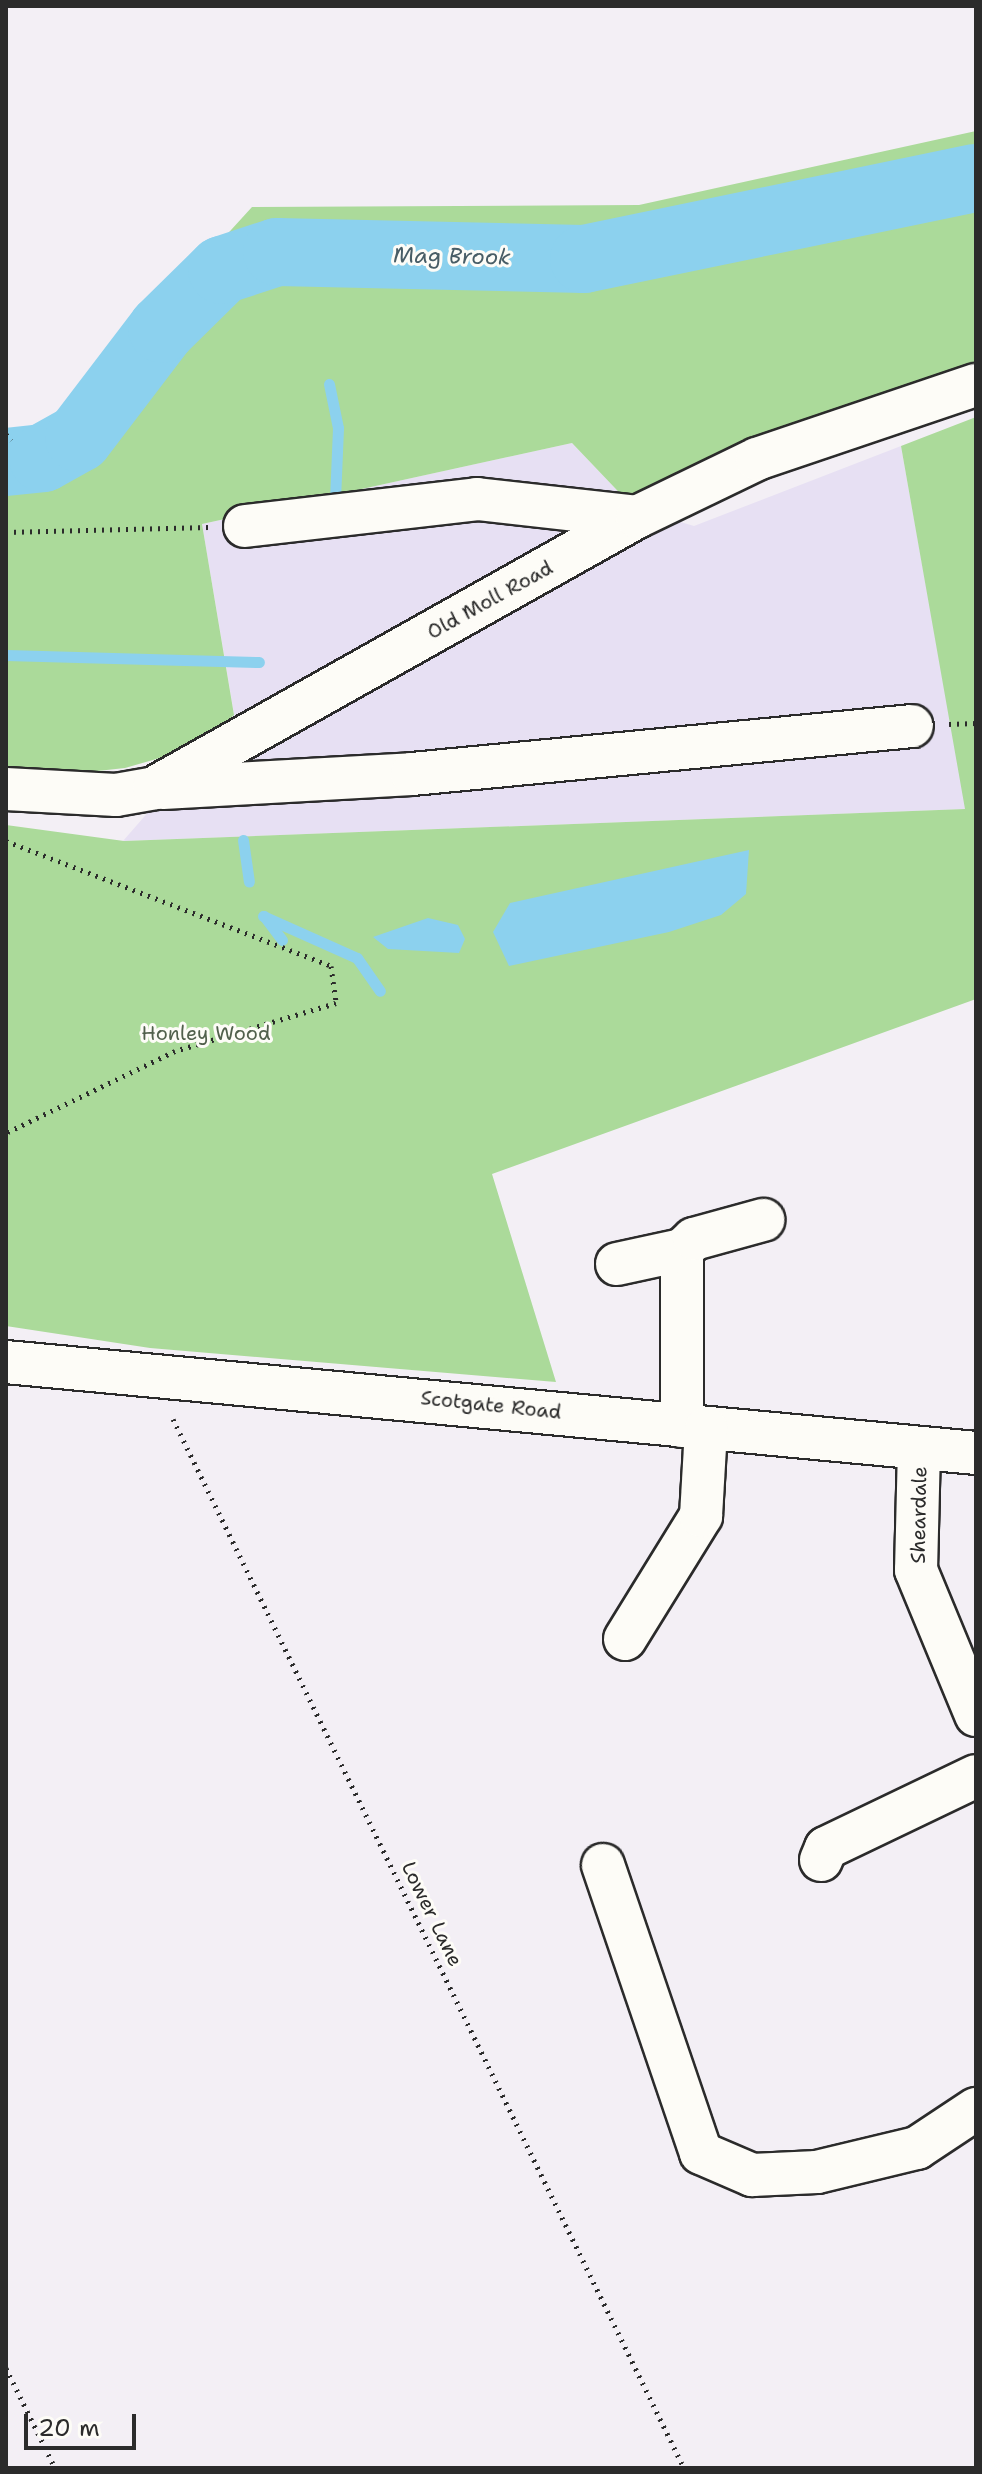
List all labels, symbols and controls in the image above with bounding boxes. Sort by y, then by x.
water label: Mag Brook [393,242,511,270]
street label: Old Moll Road [423,556,557,644]
park label: Honley Wood [141,1021,271,1045]
street label: Scotgate Road [419,1386,563,1424]
street label: Sheardale [906,1466,932,1564]
street label: Lower Lane [396,1858,468,1970]
scale bar [28,2398,140,2448]
text: 20 m [38,2412,100,2444]

